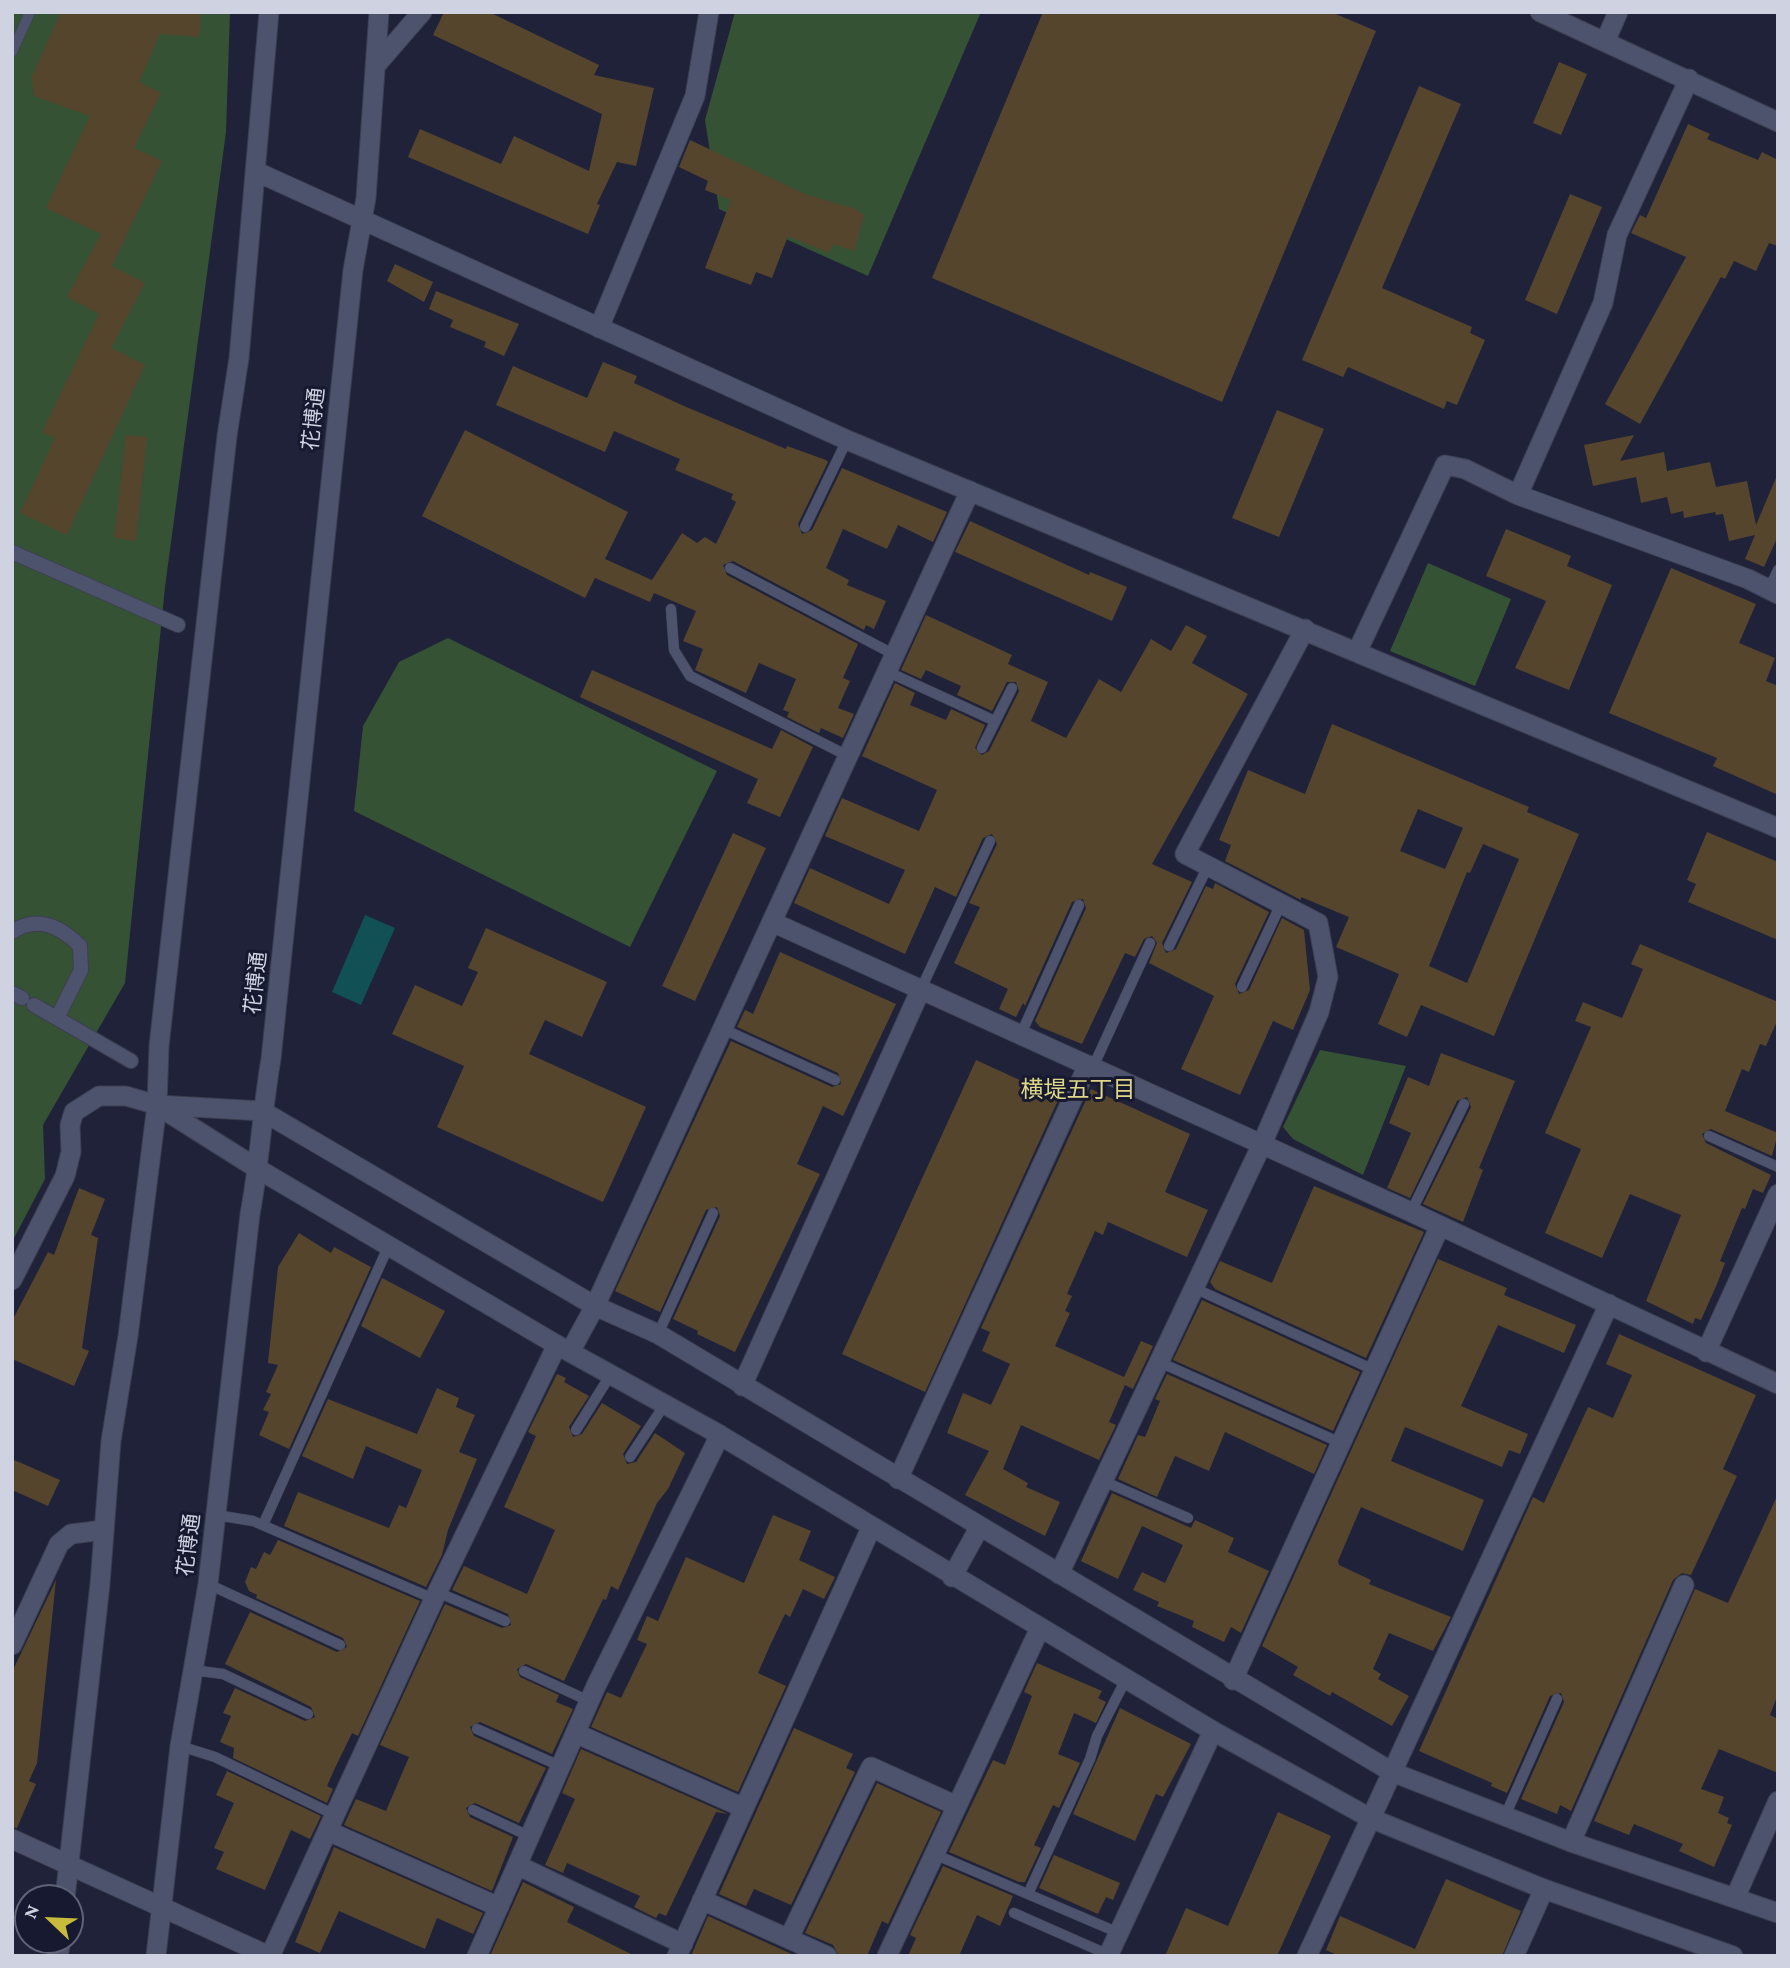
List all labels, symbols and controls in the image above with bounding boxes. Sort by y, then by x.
street label: 花博通 [298,386,330,452]
street label: 花博通 [240,950,272,1016]
district label: 横堤五丁目 [1021,1076,1135,1104]
street label: 花博通 [173,1512,205,1578]
north arrow [14,1884,84,1954]
text: N [19,1901,43,1921]

